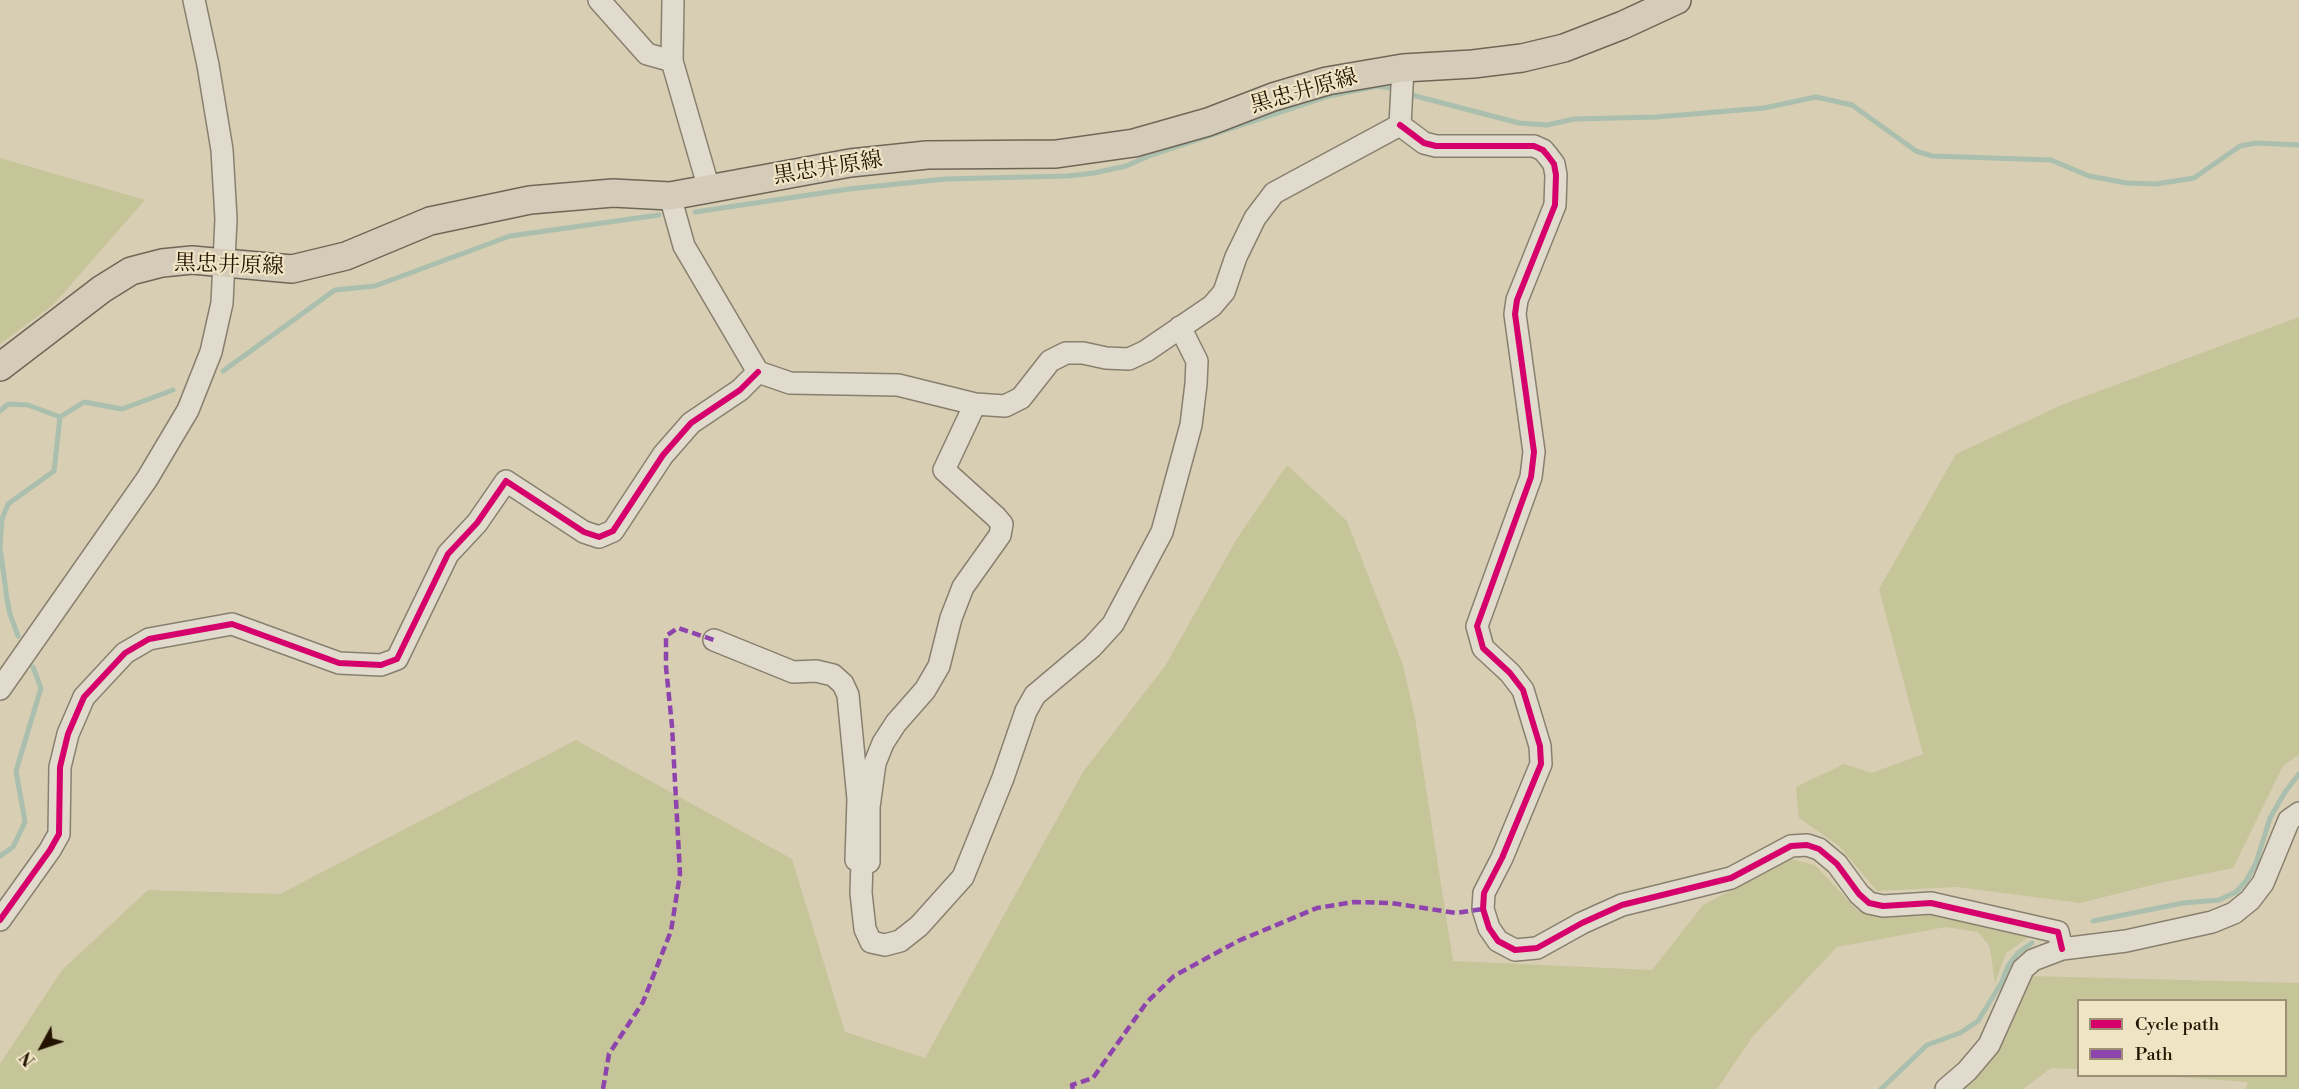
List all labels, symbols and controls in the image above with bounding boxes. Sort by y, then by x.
street label: 黒忠井原線 [1247,64,1361,120]
street label: 黒忠井原線 [772,147,884,191]
street label: 黒忠井原線 [174,251,284,281]
legend [2077,999,2287,1077]
text: Cycle path [2135,1013,2219,1036]
north arrow [12,1017,72,1077]
text: Path [2135,1043,2173,1066]
text: N [16,1047,40,1070]

